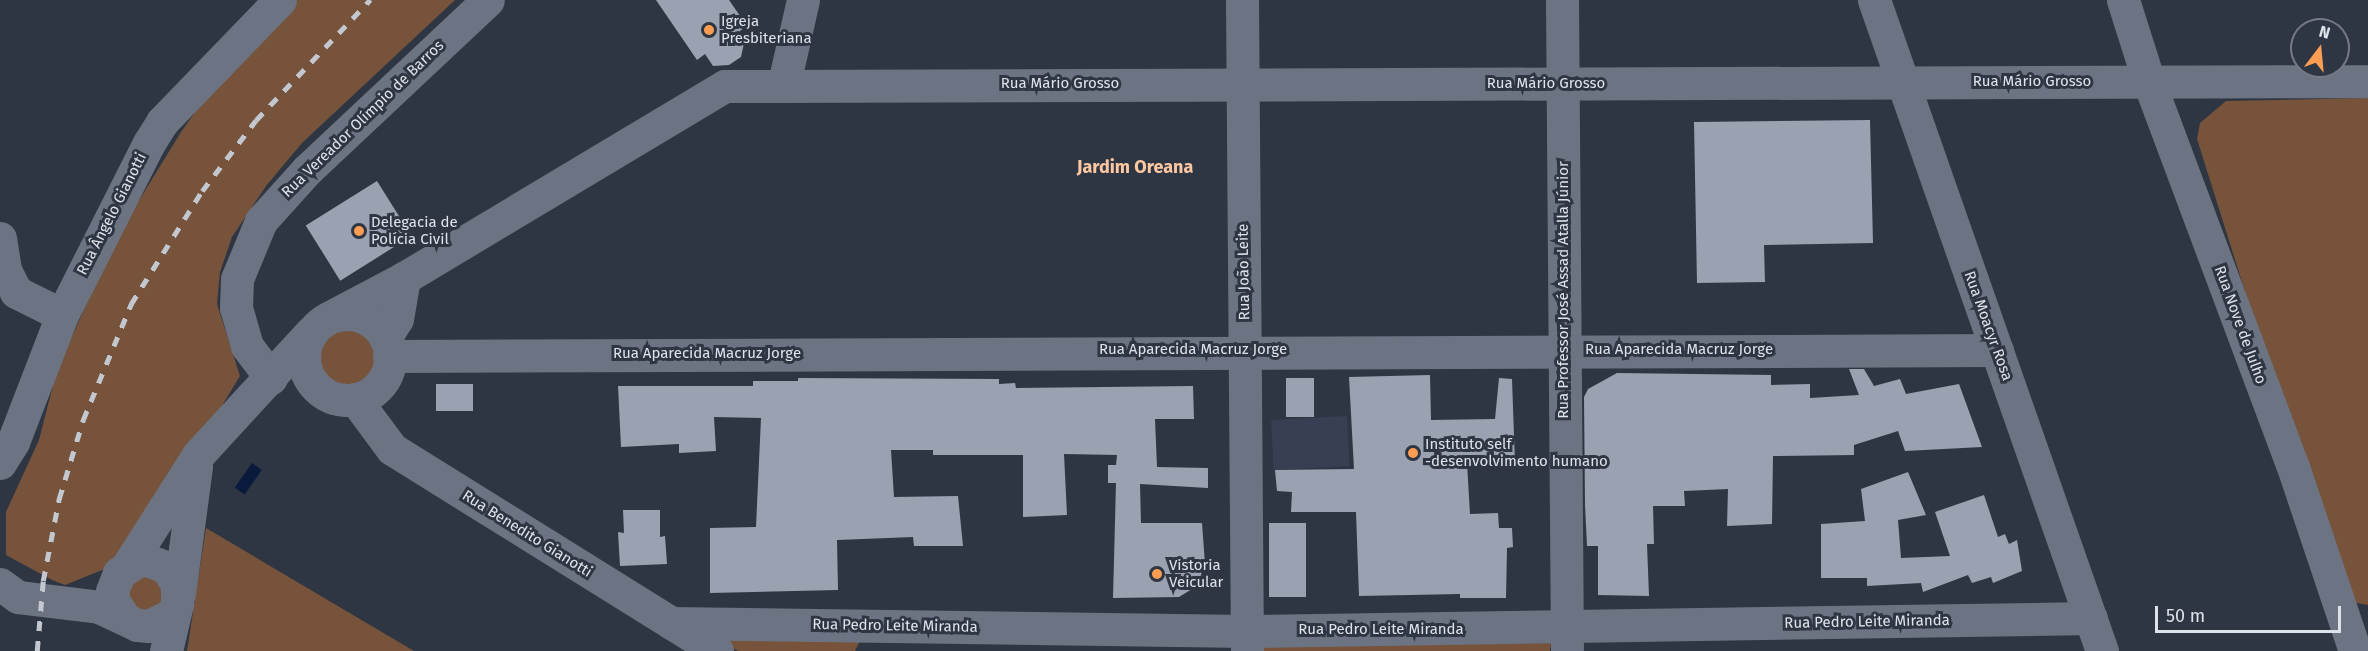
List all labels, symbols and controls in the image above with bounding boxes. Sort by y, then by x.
place label: Igreja Presbiteriana [721,12,812,47]
north arrow [2290,18,2350,78]
text: N [2317,22,2332,43]
marker: Igreja Presbiteriana [702,23,716,37]
street label: Rua Vereador Olímpio de Barros [278,37,448,201]
street label: Rua Mário Grosso [1973,73,2091,91]
street label: Rua Mário Grosso [1001,75,1119,93]
street label: Rua Mário Grosso [1487,75,1605,93]
street label: Rua Ângelo Gianotti [73,150,151,278]
district label: Jardim Oreana [1077,156,1193,178]
street label: Rua Professor José Assad Atalla Júnior [1555,161,1573,419]
place label: Delegacia de Polícia Civil [371,213,458,248]
street label: Rua João Leite [1234,223,1254,321]
marker: Delegacia de Polícia Civil [352,224,366,238]
street label: Rua Nove de Julho [2210,263,2270,387]
street label: Rua Moacyr Rosa [1960,269,2016,383]
street label: Rua Aparecida Macruz Jorge [1099,341,1287,359]
street label: Rua Aparecida Macruz Jorge [1585,341,1773,359]
street label: Rua Aparecida Macruz Jorge [613,345,801,363]
place label: Instituto self -desenvolvimento humano [1425,435,1608,470]
marker: Instituto self -desenvolvimento humano [1406,446,1420,460]
street label: Rua Benedito Gianotti [459,487,595,581]
place label: Vistoria Veicular [1169,556,1223,591]
marker: Vistoria Veicular [1150,567,1164,581]
scale bar [2158,594,2344,632]
text: 50 m [2166,605,2205,627]
street label: Rua Pedro Leite Miranda [1784,612,1950,632]
street label: Rua Pedro Leite Miranda [812,616,978,636]
street label: Rua Pedro Leite Miranda [1298,621,1464,639]

